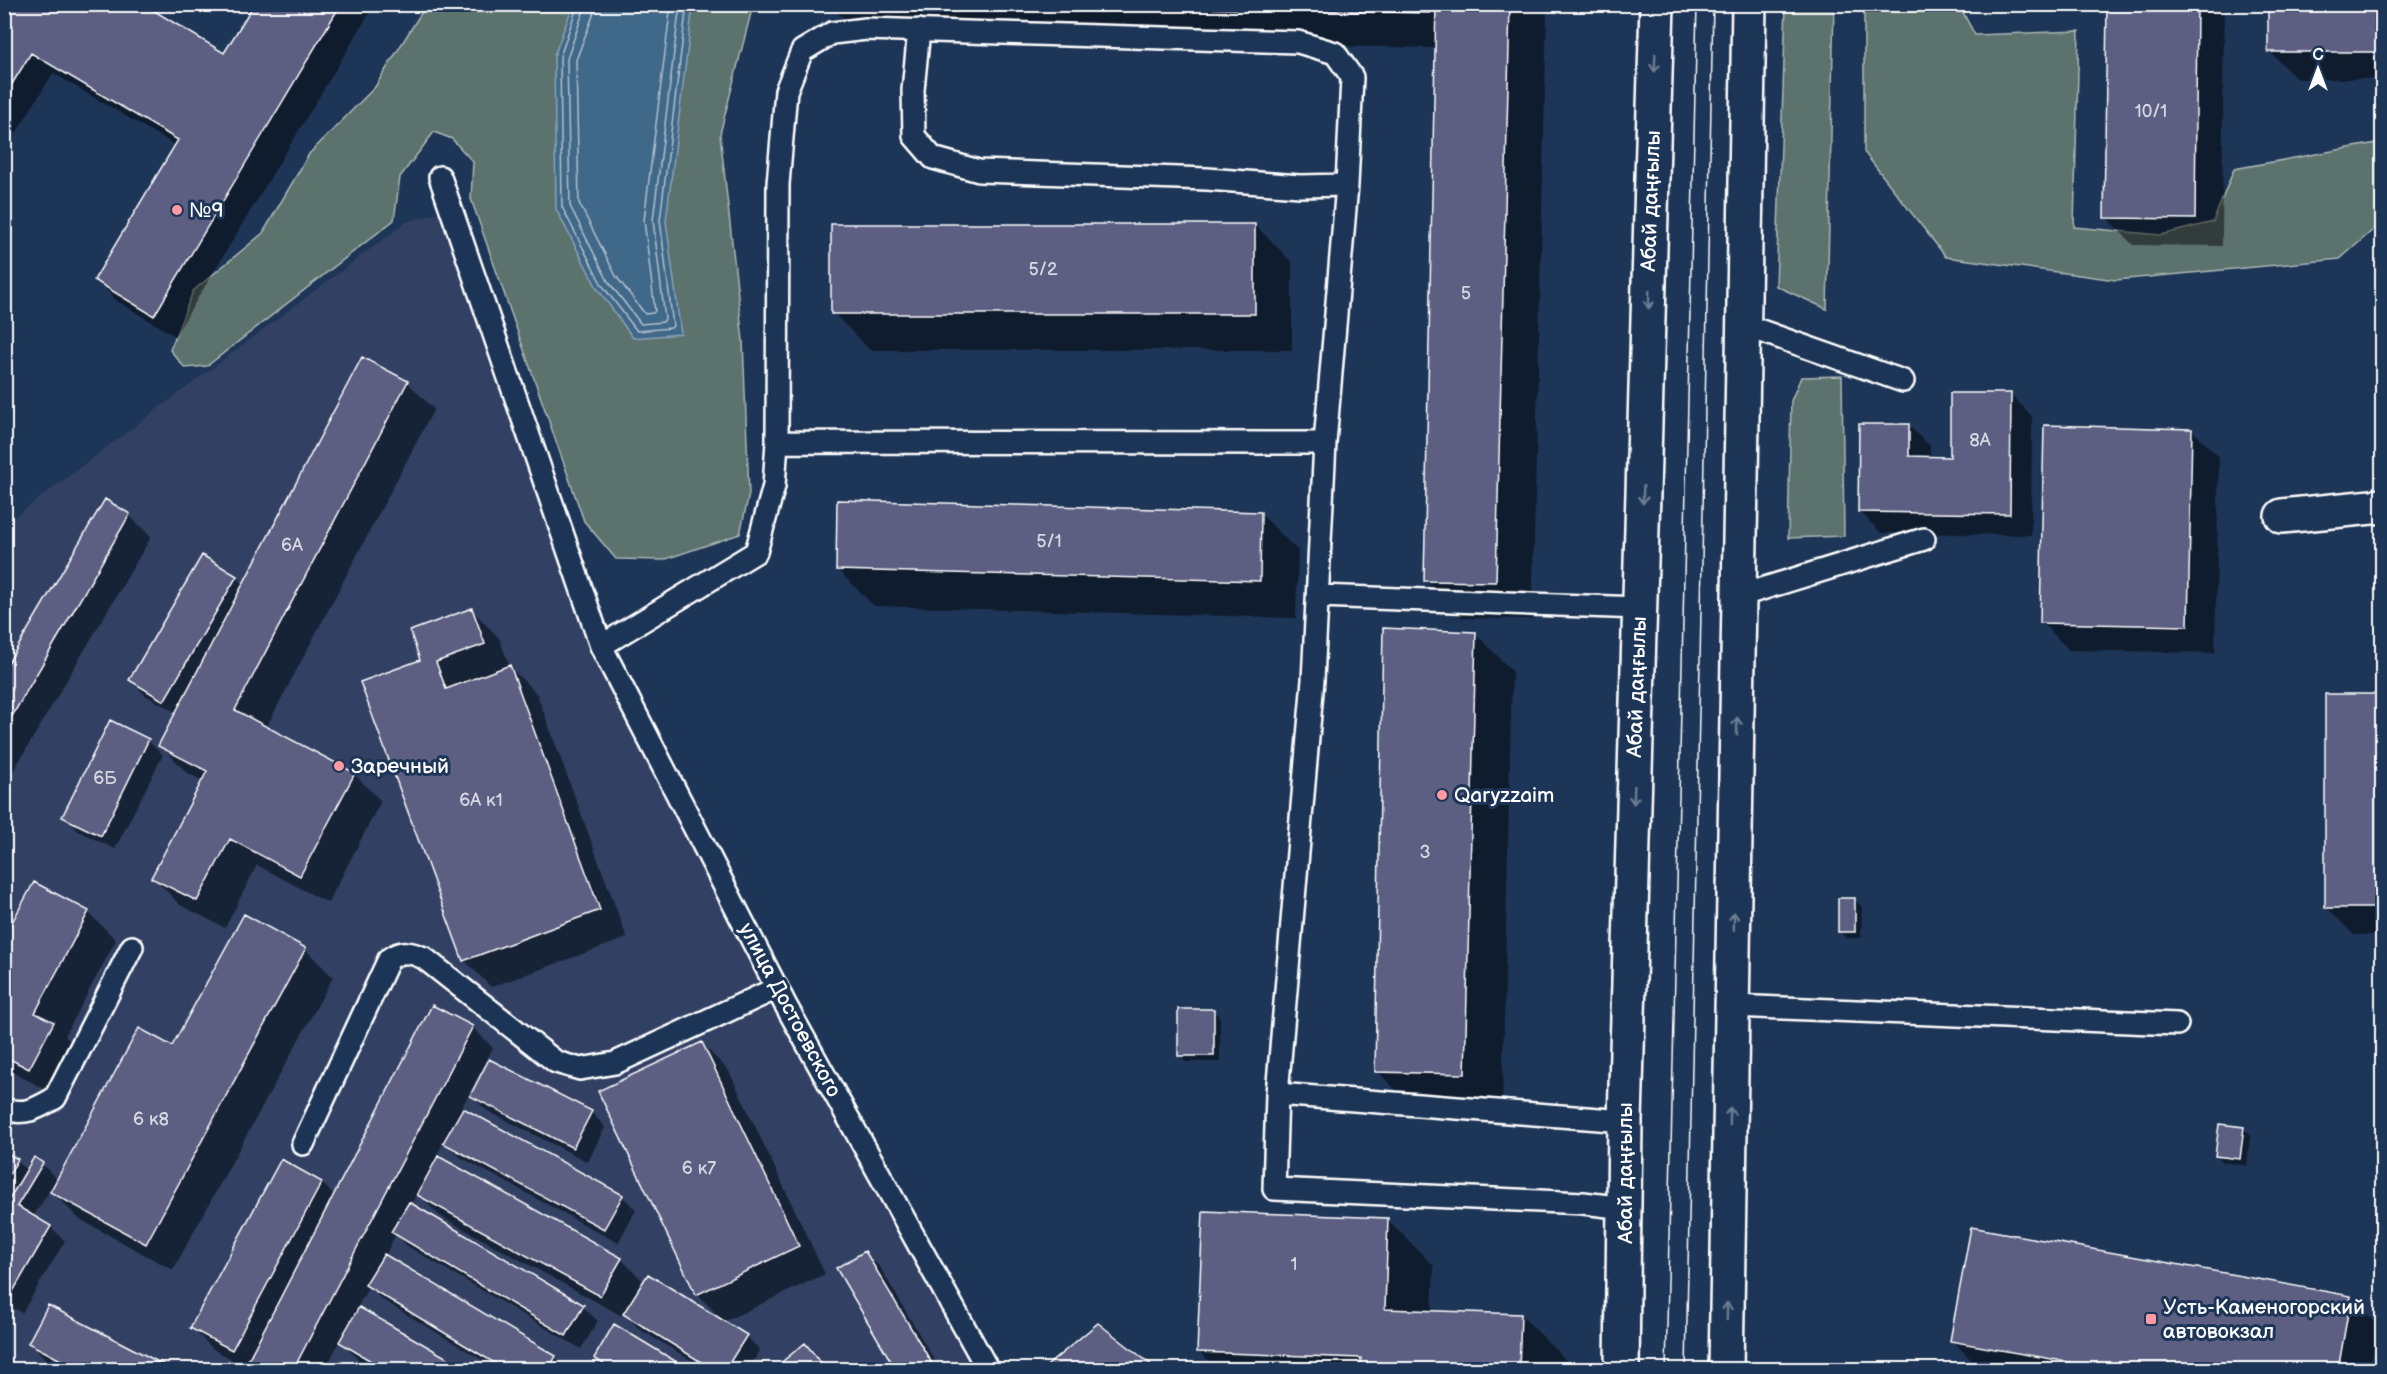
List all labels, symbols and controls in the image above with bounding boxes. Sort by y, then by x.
north arrow [2288,39,2348,99]
text: С [2312,46,2324,65]
one-way arrow [1650,52,1661,72]
house number: 10/1 [2135,101,2167,122]
street label: Абай даңғылы [1636,130,1666,273]
place label: №9 [189,198,224,223]
marker: №9 [170,203,184,217]
house number: 5/2 [1028,259,1058,280]
house number: 5 [1461,283,1471,304]
one-way arrow [1643,289,1654,309]
house number: 8А [1969,430,1991,451]
one-way arrow [1637,484,1649,504]
house number: 5/1 [1036,531,1062,552]
house number: 6А [281,535,303,556]
street label: Абай даңғылы [1622,616,1652,759]
one-way arrow [1731,717,1743,737]
place label: Заречный [351,754,449,779]
marker: Заречный [332,759,346,773]
house number: 6Б [93,768,117,789]
place label: Qaryzzaim [1454,783,1554,808]
one-way arrow [1629,784,1640,804]
marker: Qaryzzaim [1435,788,1449,802]
house number: 6А к1 [459,790,503,811]
house number: 3 [1419,842,1431,863]
one-way arrow [1728,912,1739,932]
street label: улица Достоевского [734,919,847,1101]
street label: Абай даңғылы [1613,1102,1638,1245]
one-way arrow [1724,1107,1736,1127]
house number: 6 к8 [133,1109,169,1130]
house number: 6 к7 [682,1158,716,1179]
house number: 1 [1291,1254,1297,1275]
place label: Усть-Каменогорский автовокзал [2163,1295,2365,1344]
one-way arrow [1721,1302,1733,1322]
marker: Усть-Каменогорский автовокзал [2144,1312,2158,1326]

